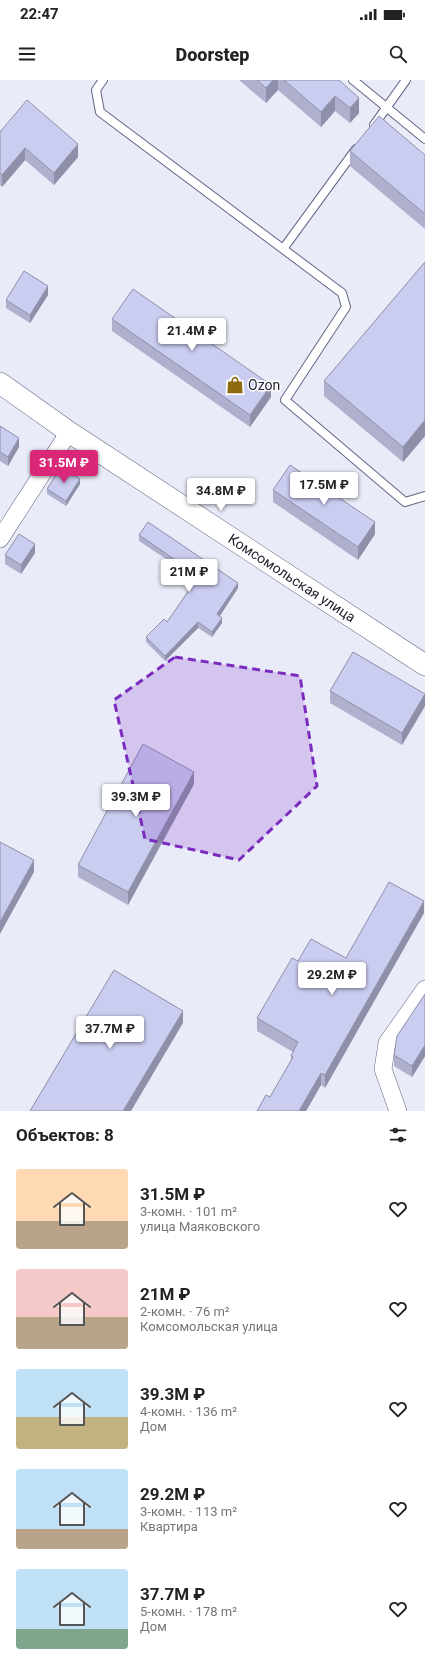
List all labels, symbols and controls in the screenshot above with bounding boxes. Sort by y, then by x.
text: 22:47 [20,5,59,23]
icon: menu [16,43,38,65]
icon: search [387,43,409,65]
text: Doorstep [176,44,249,65]
pin: 21.4M ₽ [155,318,229,352]
text: 21.4M ₽ [167,323,217,338]
shop icon: Ozon [225,375,245,395]
place label: Ozon [248,377,280,393]
pin: 31.5M ₽ [27,450,101,484]
text: 31.5M ₽ [39,455,89,470]
pin: 17.5M ₽ [287,472,361,506]
text: 17.5M ₽ [299,477,349,492]
pin: 34.8M ₽ [184,478,258,512]
text: 34.8M ₽ [196,483,246,498]
street label: Комсомольская улица [225,530,358,625]
pin: 21M ₽ [161,559,217,593]
text: 21M ₽ [170,564,208,579]
pin: 39.3M ₽ [99,784,173,818]
text: 39.3M ₽ [111,789,161,804]
pin: 29.2M ₽ [295,962,369,996]
text: 29.2M ₽ [307,967,357,982]
pin: 37.7M ₽ [73,1016,147,1050]
text: 37.7M ₽ [85,1021,135,1036]
icon: filters [387,1124,409,1146]
text: Объектов: 8 [16,1125,114,1145]
text: 31.5M ₽ [140,1184,205,1204]
icon: home [48,1185,96,1233]
icon: heart [387,1198,409,1220]
text: 3-комн. · 101 m² [140,1204,237,1219]
text: улица Маяковского [140,1219,260,1234]
text: 21M ₽ [140,1284,191,1304]
icon: home [48,1285,96,1333]
icon: heart [387,1298,409,1320]
text: 2-комн. · 76 m² [140,1304,230,1319]
text: Комсомольская улица [140,1319,278,1334]
text: 39.3M ₽ [140,1384,205,1404]
icon: home [48,1385,96,1433]
icon: heart [387,1398,409,1420]
text: 4-комн. · 136 m² [140,1404,237,1419]
text: Дом [140,1419,167,1434]
text: 29.2M ₽ [140,1484,205,1504]
icon: home [48,1485,96,1533]
icon: heart [387,1498,409,1520]
text: 3-комн. · 113 m² [140,1504,237,1519]
text: Квартира [140,1519,198,1534]
text: 37.7M ₽ [140,1584,205,1604]
icon: home [48,1585,96,1633]
icon: heart [387,1598,409,1620]
text: 5-комн. · 178 m² [140,1604,237,1619]
text: Дом [140,1619,167,1634]

